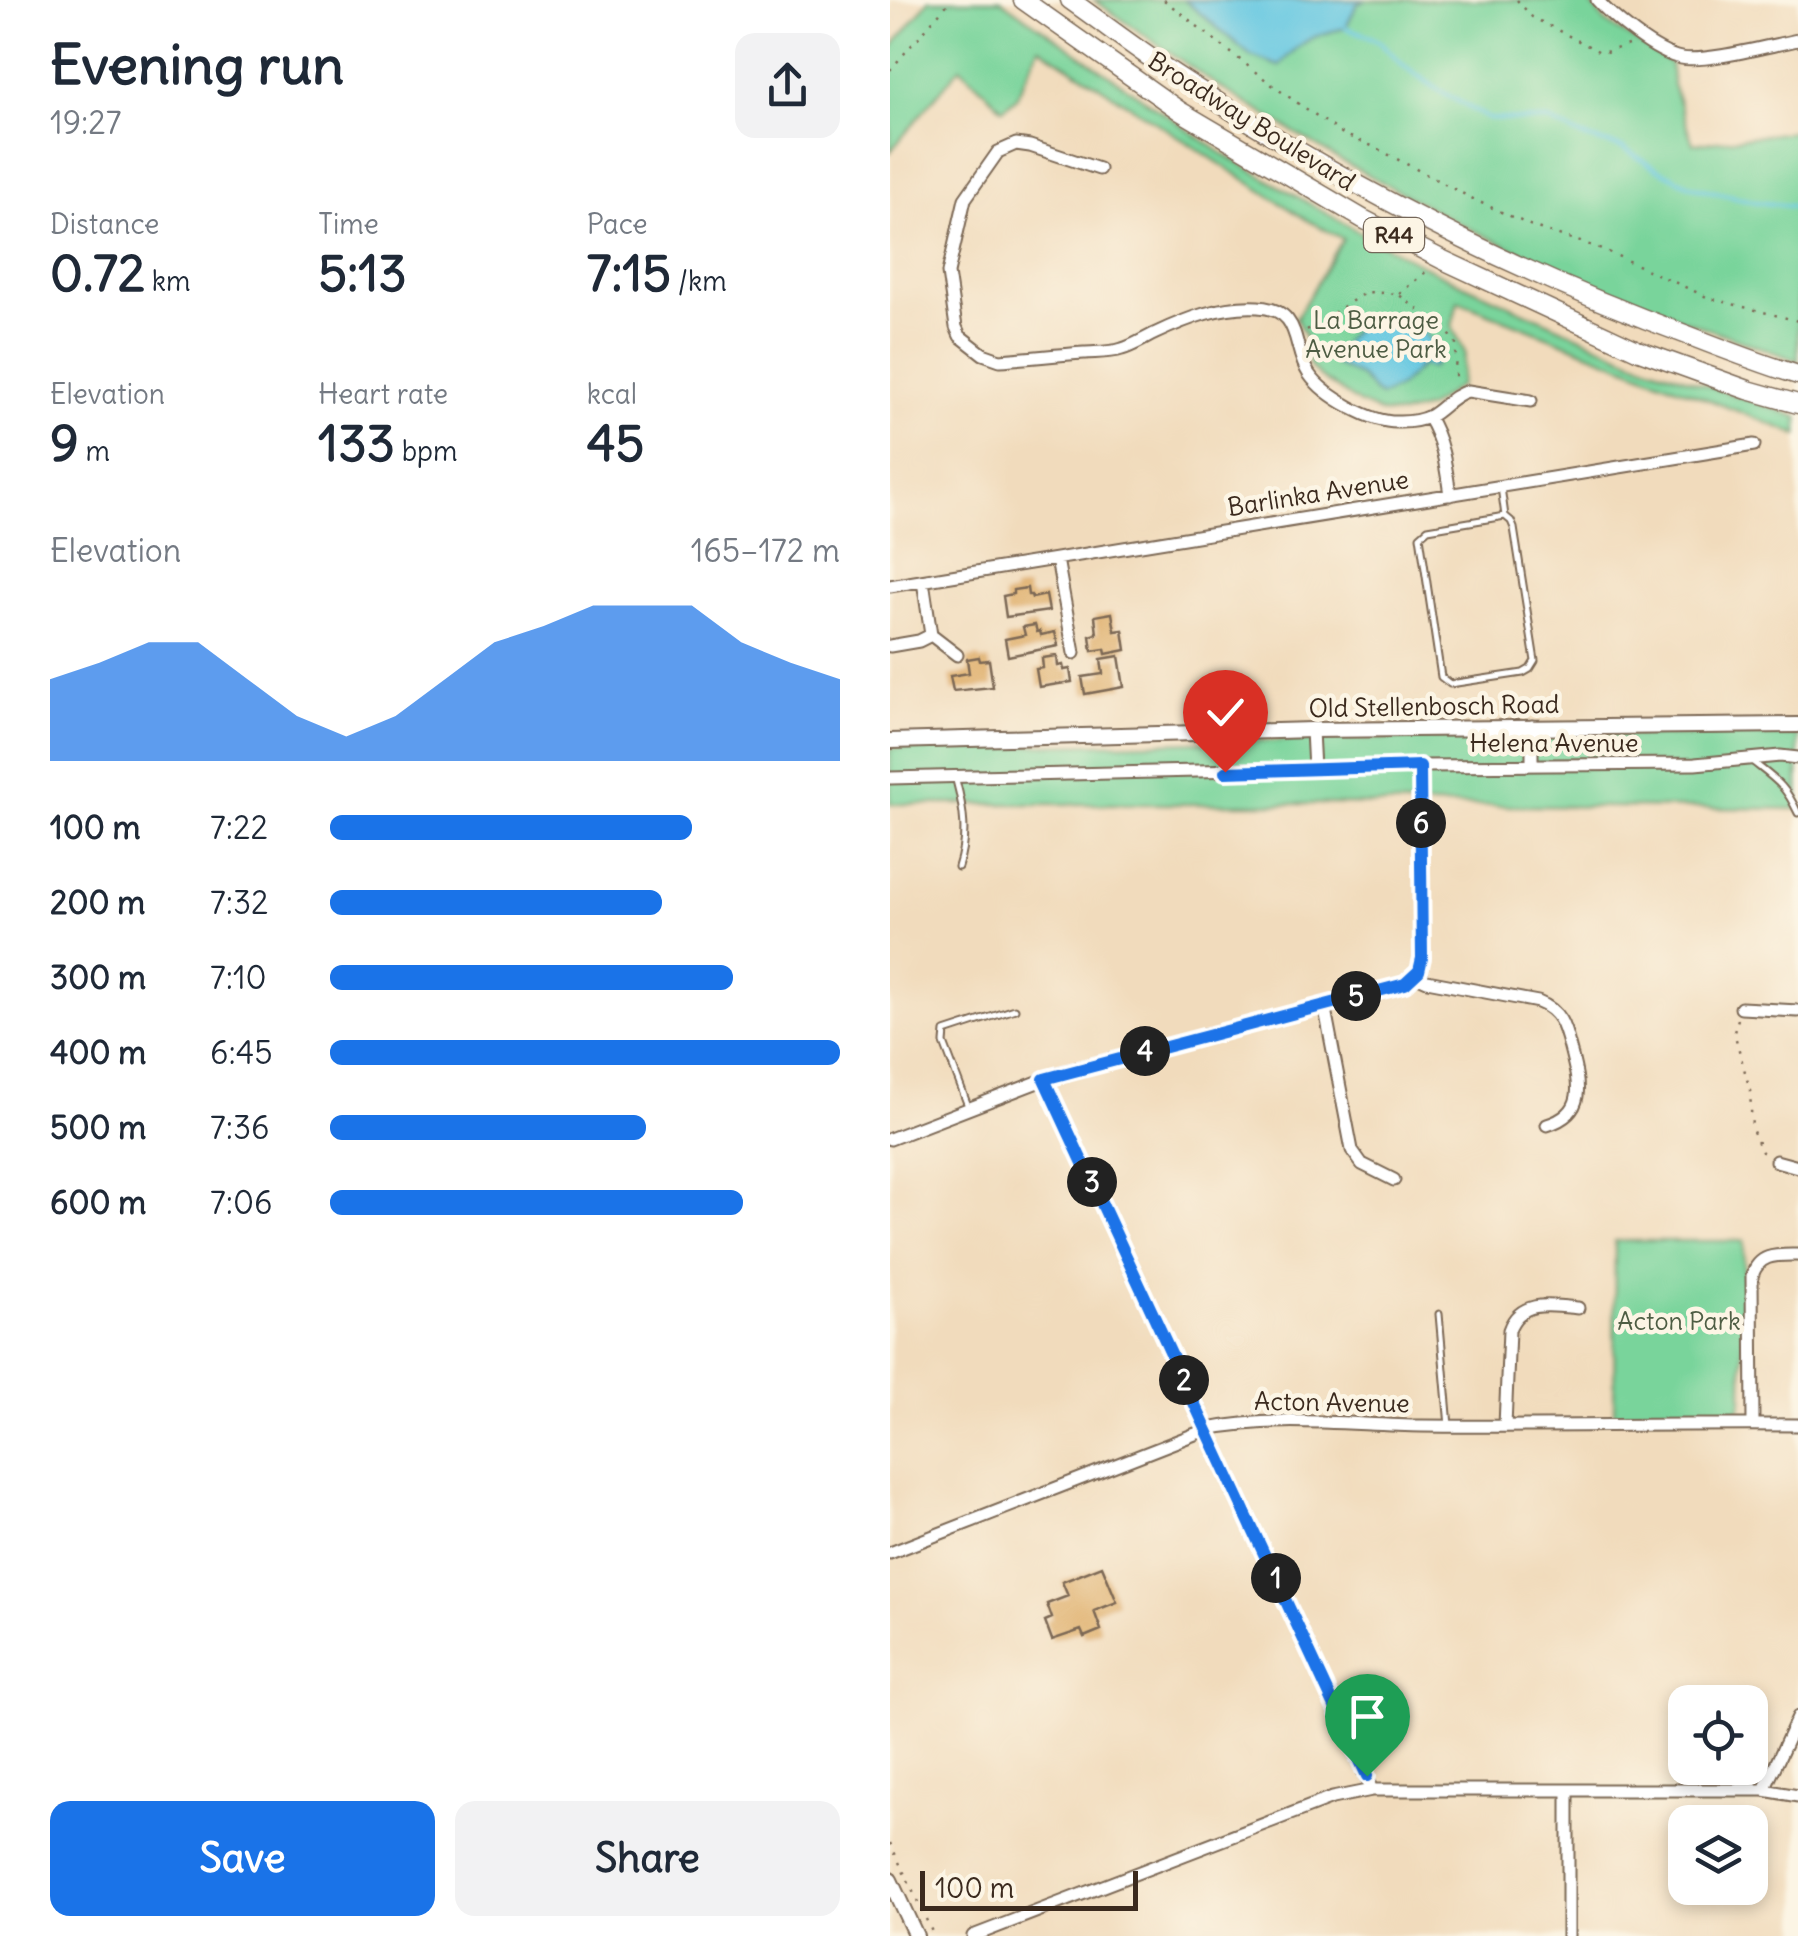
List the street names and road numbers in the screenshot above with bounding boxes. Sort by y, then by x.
street label: Broadway Boulevard [1143,44,1361,198]
road number: R44 [1364,218,1424,252]
street label: Barlinka Avenue [1225,463,1411,523]
street label: Old Stellenbosch Road [1308,688,1560,724]
street label: Helena Avenue [1470,727,1638,759]
street label: Acton Avenue [1254,1385,1410,1419]

